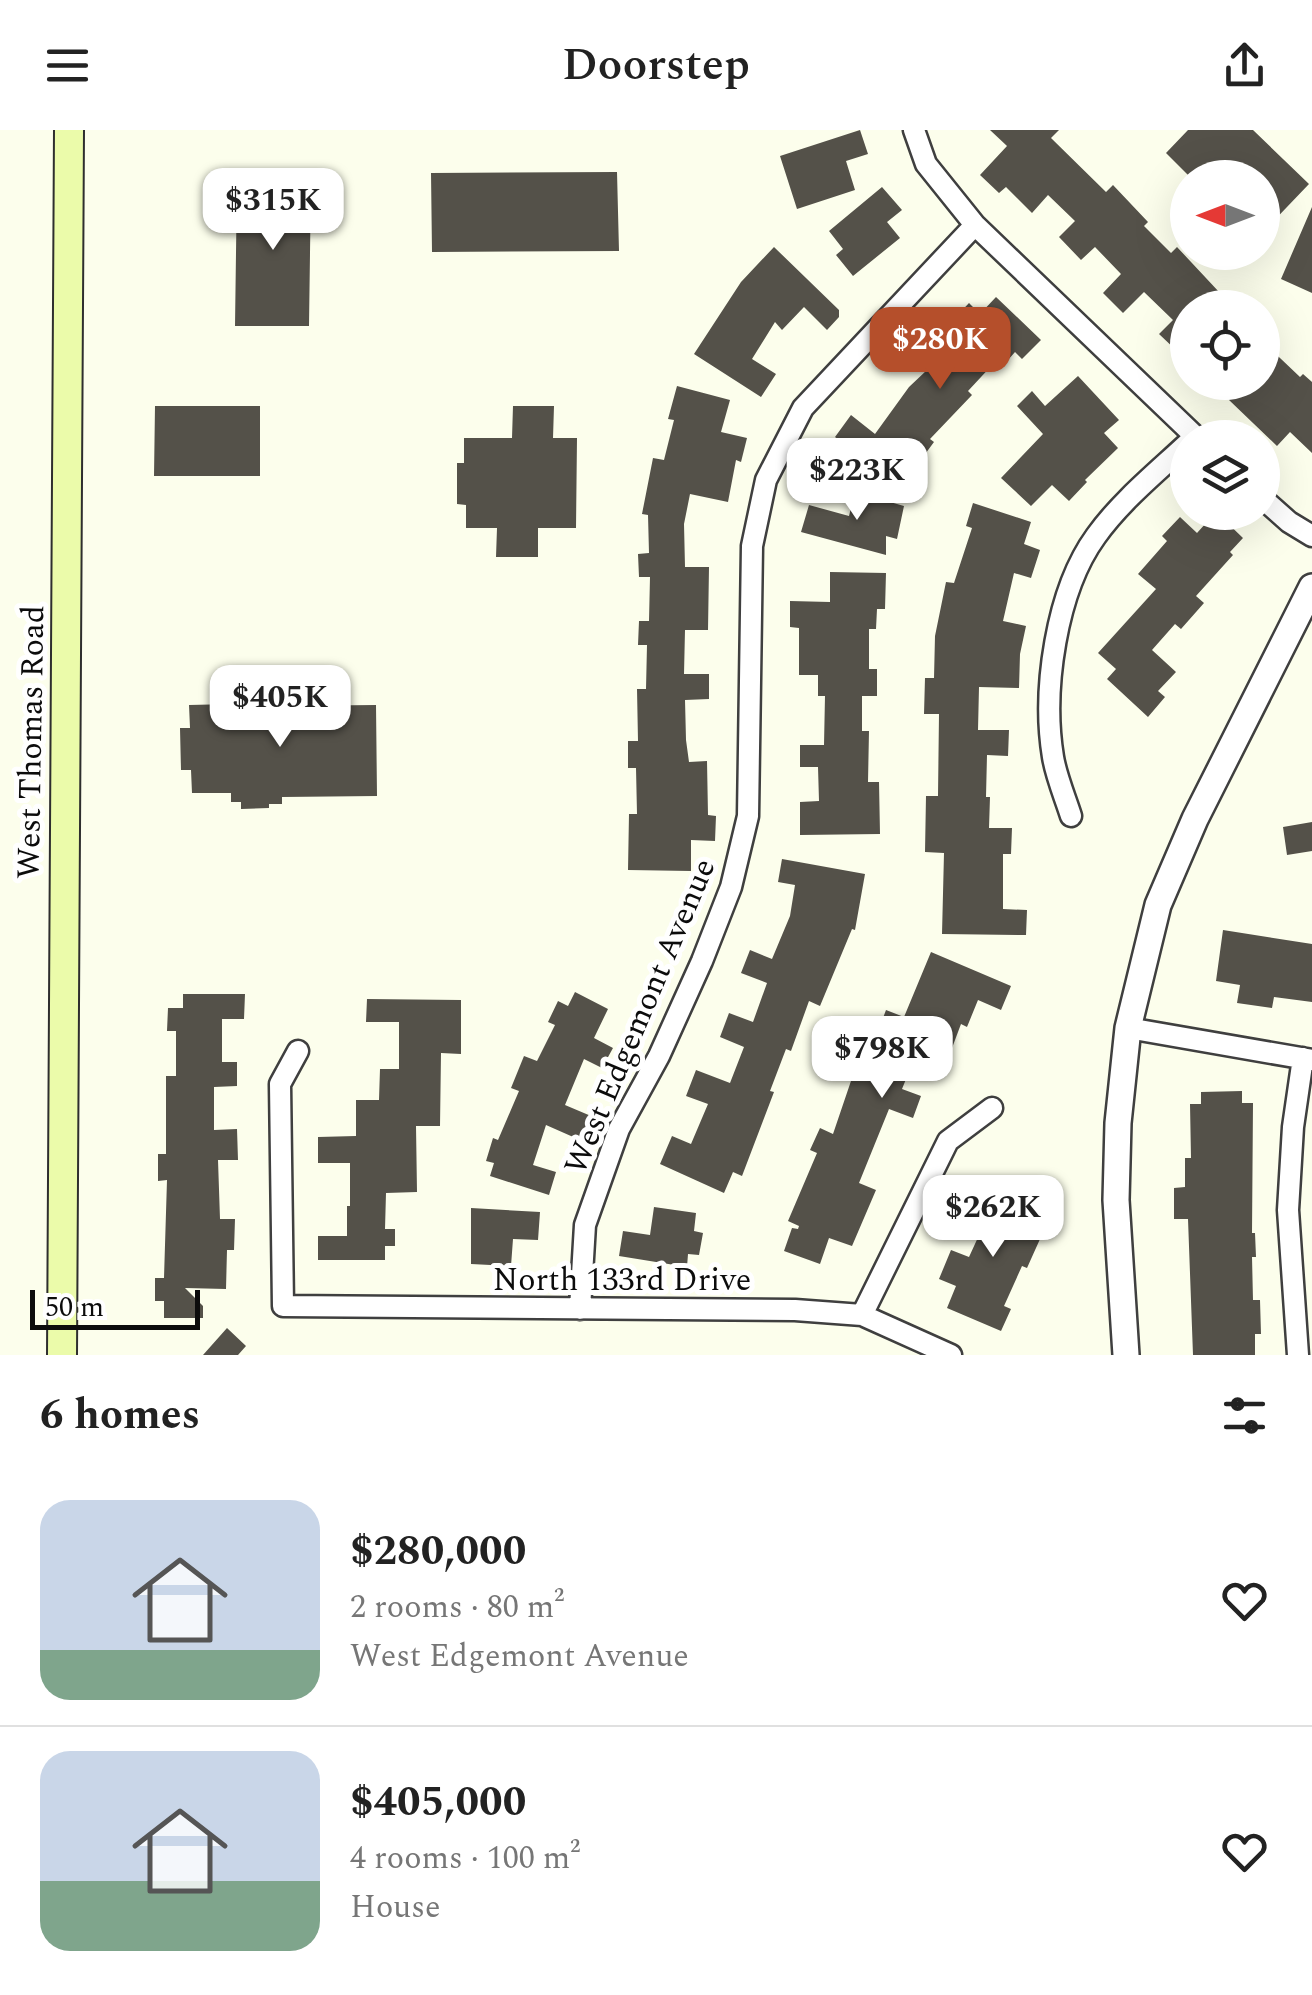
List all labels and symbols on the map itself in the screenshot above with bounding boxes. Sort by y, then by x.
north arrow [1170,160,1280,270]
pin: $315K [203,168,343,253]
pin: $280K [870,307,1010,392]
pin: $223K [787,438,927,523]
street label: West Thomas Road [5,605,58,879]
pin: $405K [210,665,350,750]
street label: West Edgemont Avenue [552,851,729,1182]
pin: $798K [812,1016,952,1101]
pin: $262K [923,1175,1063,1260]
street label: North 133rd Drive [493,1256,751,1305]
scale bar [30,1285,200,1330]

